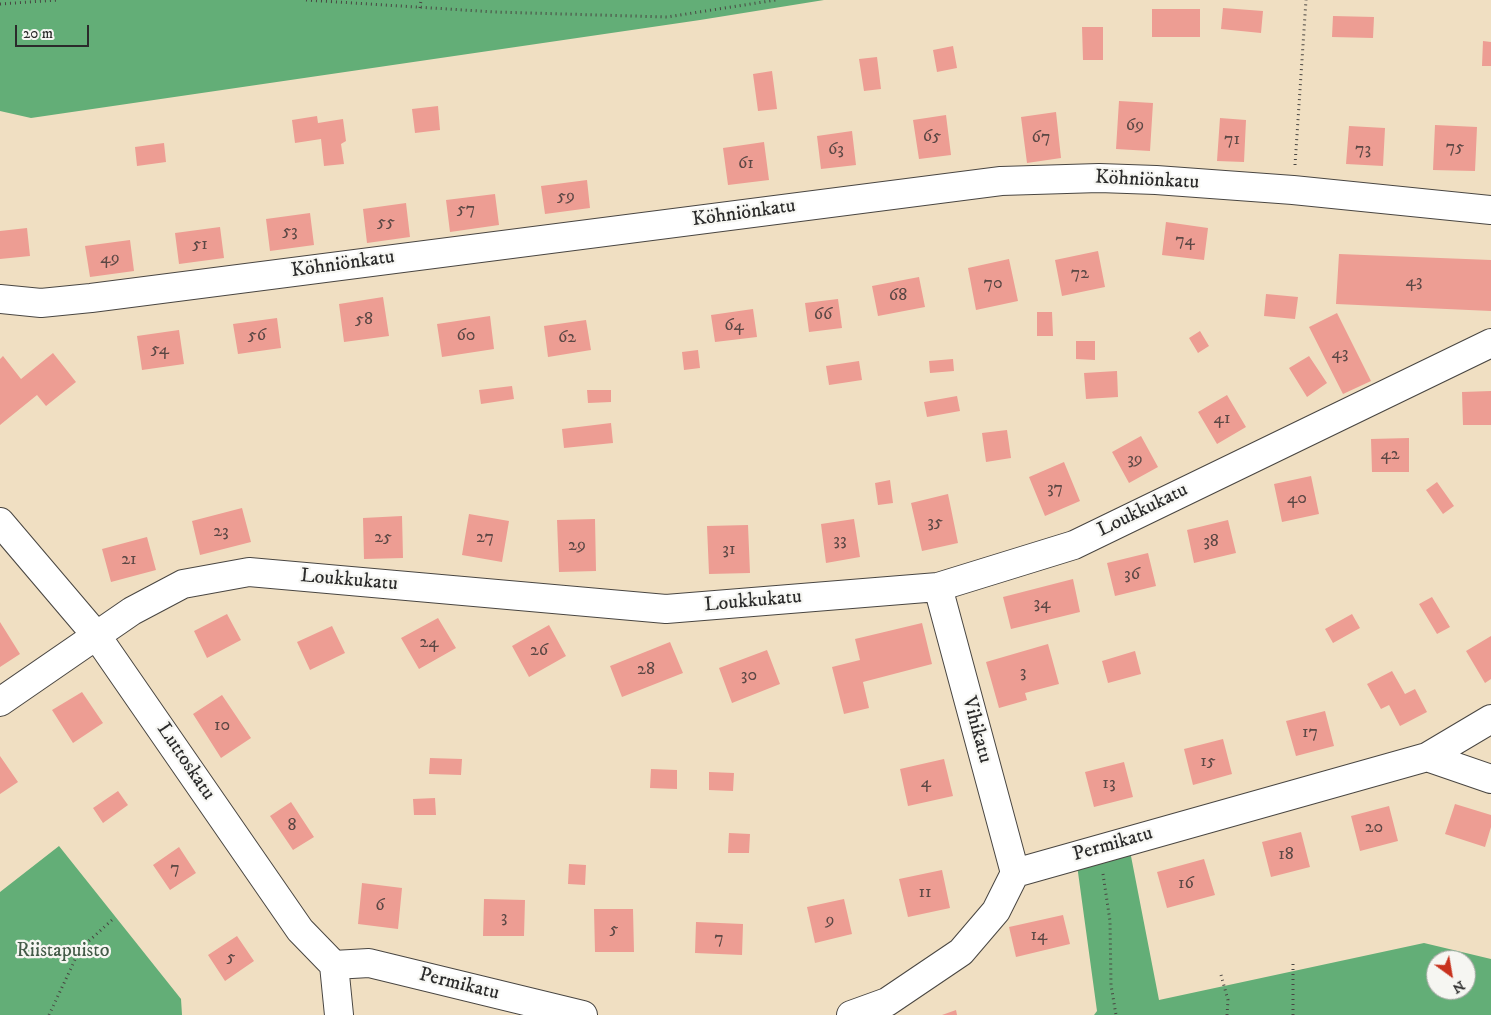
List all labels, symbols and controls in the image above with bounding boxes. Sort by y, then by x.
scale bar [18,15,91,47]
text: 20 m [23,24,53,43]
house number: 69 [1126,115,1144,137]
house number: 65 [923,126,941,148]
house number: 67 [1032,127,1050,149]
house number: 71 [1224,129,1240,151]
house number: 75 [1446,137,1464,159]
house number: 63 [828,139,844,161]
house number: 73 [1355,139,1371,161]
house number: 61 [738,153,754,175]
street label: Köhniönkatu [1094,166,1200,196]
house number: 59 [557,186,575,208]
street label: Köhniönkatu [691,195,797,233]
house number: 57 [457,199,475,221]
house number: 55 [377,212,395,234]
house number: 53 [282,221,298,243]
house number: 74 [1175,230,1195,252]
house number: 51 [192,234,208,256]
street label: Köhniönkatu [290,246,396,284]
house number: 49 [100,248,120,270]
house number: 72 [1071,263,1089,285]
house number: 43 [1405,271,1423,293]
house number: 70 [983,273,1003,295]
house number: 68 [889,285,907,307]
house number: 66 [814,304,832,326]
house number: 58 [355,309,373,331]
house number: 64 [724,315,744,337]
house number: 56 [248,325,266,347]
house number: 60 [456,325,476,347]
house number: 62 [558,327,576,349]
house number: 54 [151,339,169,361]
house number: 43 [1331,343,1349,365]
house number: 41 [1214,408,1230,430]
house number: 42 [1380,444,1400,466]
house number: 39 [1127,449,1143,471]
house number: 37 [1047,478,1063,500]
street label: Loukkukatu [1094,479,1192,543]
house number: 40 [1287,488,1307,510]
house number: 35 [927,512,943,534]
house number: 23 [213,521,229,543]
house number: 25 [374,527,392,549]
house number: 27 [476,527,494,549]
house number: 33 [833,530,847,552]
house number: 38 [1203,531,1219,553]
house number: 29 [568,535,586,557]
house number: 31 [722,539,736,561]
house number: 21 [121,549,137,571]
house number: 36 [1124,564,1140,586]
street label: Loukkukatu [299,565,399,597]
street label: Loukkukatu [703,586,803,618]
house number: 34 [1033,593,1051,615]
house number: 24 [419,632,439,654]
house number: 26 [530,640,548,662]
house number: 28 [637,659,655,681]
house number: 3 [1020,662,1026,684]
house number: 30 [741,665,757,687]
street label: Vihikatu [956,694,996,766]
house number: 10 [214,715,230,737]
street label: Luttoskatu [151,719,219,805]
house number: 17 [1302,722,1318,744]
house number: 15 [1200,751,1216,773]
house number: 4 [921,772,931,794]
house number: 13 [1102,773,1116,795]
house number: 8 [287,815,297,837]
house number: 20 [1365,817,1383,839]
street label: Permikatu [1070,822,1156,868]
house number: 18 [1278,844,1294,866]
house number: 7 [170,858,180,880]
house number: 16 [1178,873,1194,895]
house number: 11 [918,882,932,904]
house number: 6 [375,895,385,917]
house number: 3 [501,907,507,929]
house number: 9 [826,910,834,932]
house number: 5 [610,919,618,941]
house number: 14 [1031,925,1047,947]
house number: 7 [714,928,724,950]
park label: Riistapuisto [17,940,109,964]
house number: 5 [227,947,235,969]
north arrow [1426,950,1476,1000]
street label: Permikatu [416,963,502,1007]
text: N [1449,976,1468,998]

